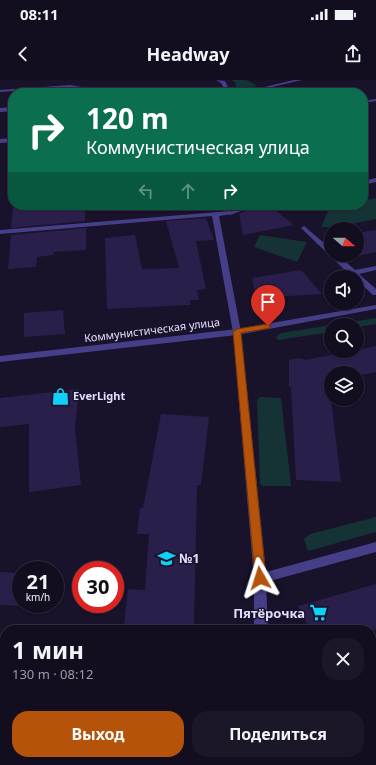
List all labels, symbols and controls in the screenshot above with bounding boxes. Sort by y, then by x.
text: 08:11 [20,4,59,24]
text: Headway [146,42,230,66]
icon: back [12,43,34,65]
icon: share [342,43,364,65]
text: 120 m [86,99,169,137]
icon: right [20,104,72,156]
text: Коммунистическая улица [86,135,310,159]
icon: left [135,180,157,202]
icon: ahead [177,180,199,202]
icon: right [219,180,241,202]
north arrow [324,222,364,262]
map controls [324,222,364,406]
button: sound [324,270,364,310]
pin [251,285,285,326]
icon: arrive [257,291,279,313]
street label: Коммунистическая улица [83,314,221,345]
button: search [324,318,364,358]
button: layers [324,366,364,406]
shop icon: EverLight [50,386,70,406]
place label: EverLight [73,388,125,403]
school or university icon: №1 [156,548,176,568]
place label: №1 [179,549,200,567]
position arrow [239,557,281,599]
speed limit sign: 30 [72,561,124,613]
text: 21 [27,568,49,595]
text: km/h [26,590,50,604]
supermarket icon: Пятёрочка [308,603,328,623]
place label: Пятёрочка [233,604,305,622]
text: 1 мин [12,633,84,666]
button: close [322,638,364,680]
text: 130 m · 08:12 [12,665,93,683]
button: Выход [12,711,184,757]
button: Поделиться [192,711,364,757]

